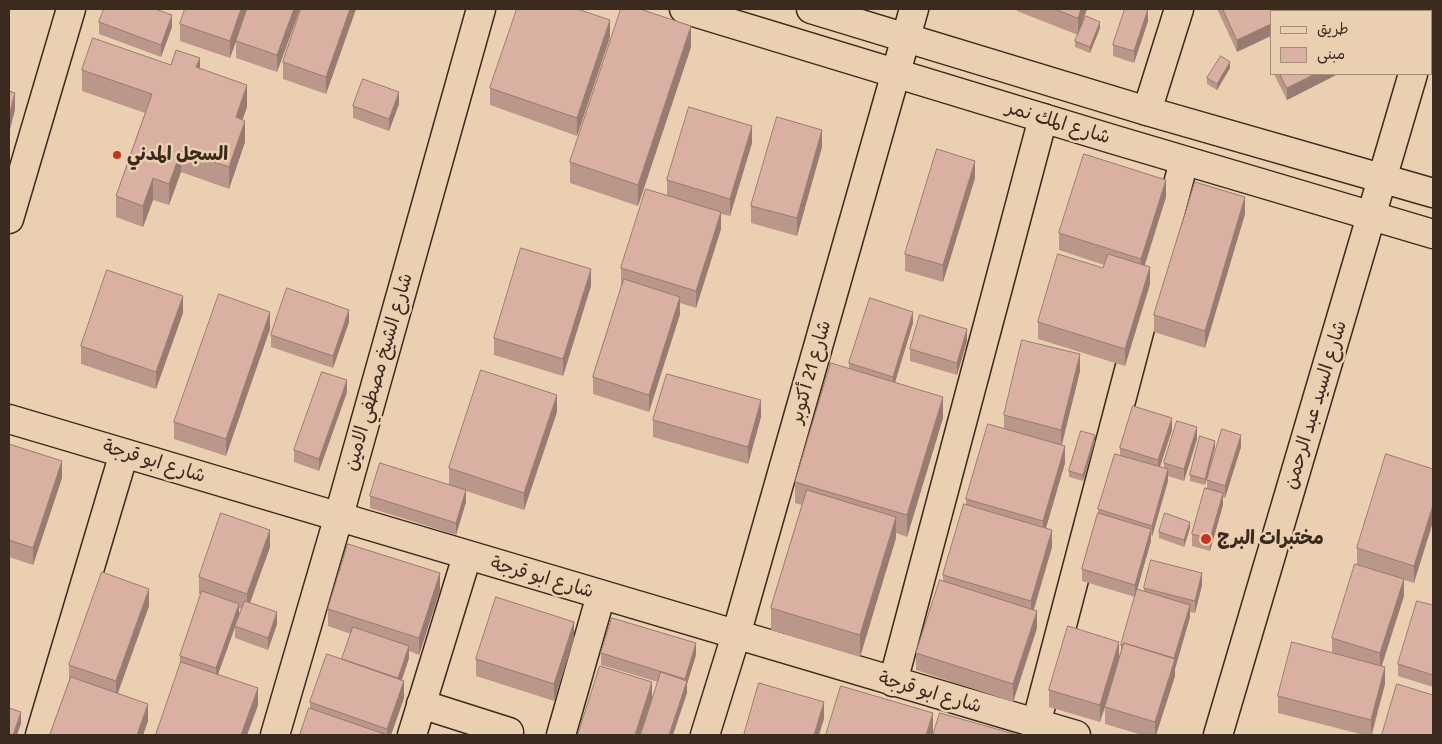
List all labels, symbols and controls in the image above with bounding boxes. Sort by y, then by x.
legend [1270,10,1432,75]
text: طريق [1317,18,1349,39]
text: مبنى [1317,43,1345,64]
street label: شارع المك نمر [1003,96,1113,150]
place label: السجل المدني [127,144,228,166]
marker: السجل المدني [111,149,123,161]
street label: شارع الشيخ مصطفي الامين [340,271,418,473]
street label: شارع 21 أكتوبر [785,318,837,426]
street label: شارع السيد عبد الرحمن [1280,318,1352,492]
street label: شارع ابو قرجة [100,436,208,488]
place label: مختبرات البرج [1217,528,1324,550]
marker: مختبرات البرج [1199,532,1213,546]
street label: شارع ابو قرجة [488,552,596,604]
street label: شارع ابو قرجة [876,667,984,719]

